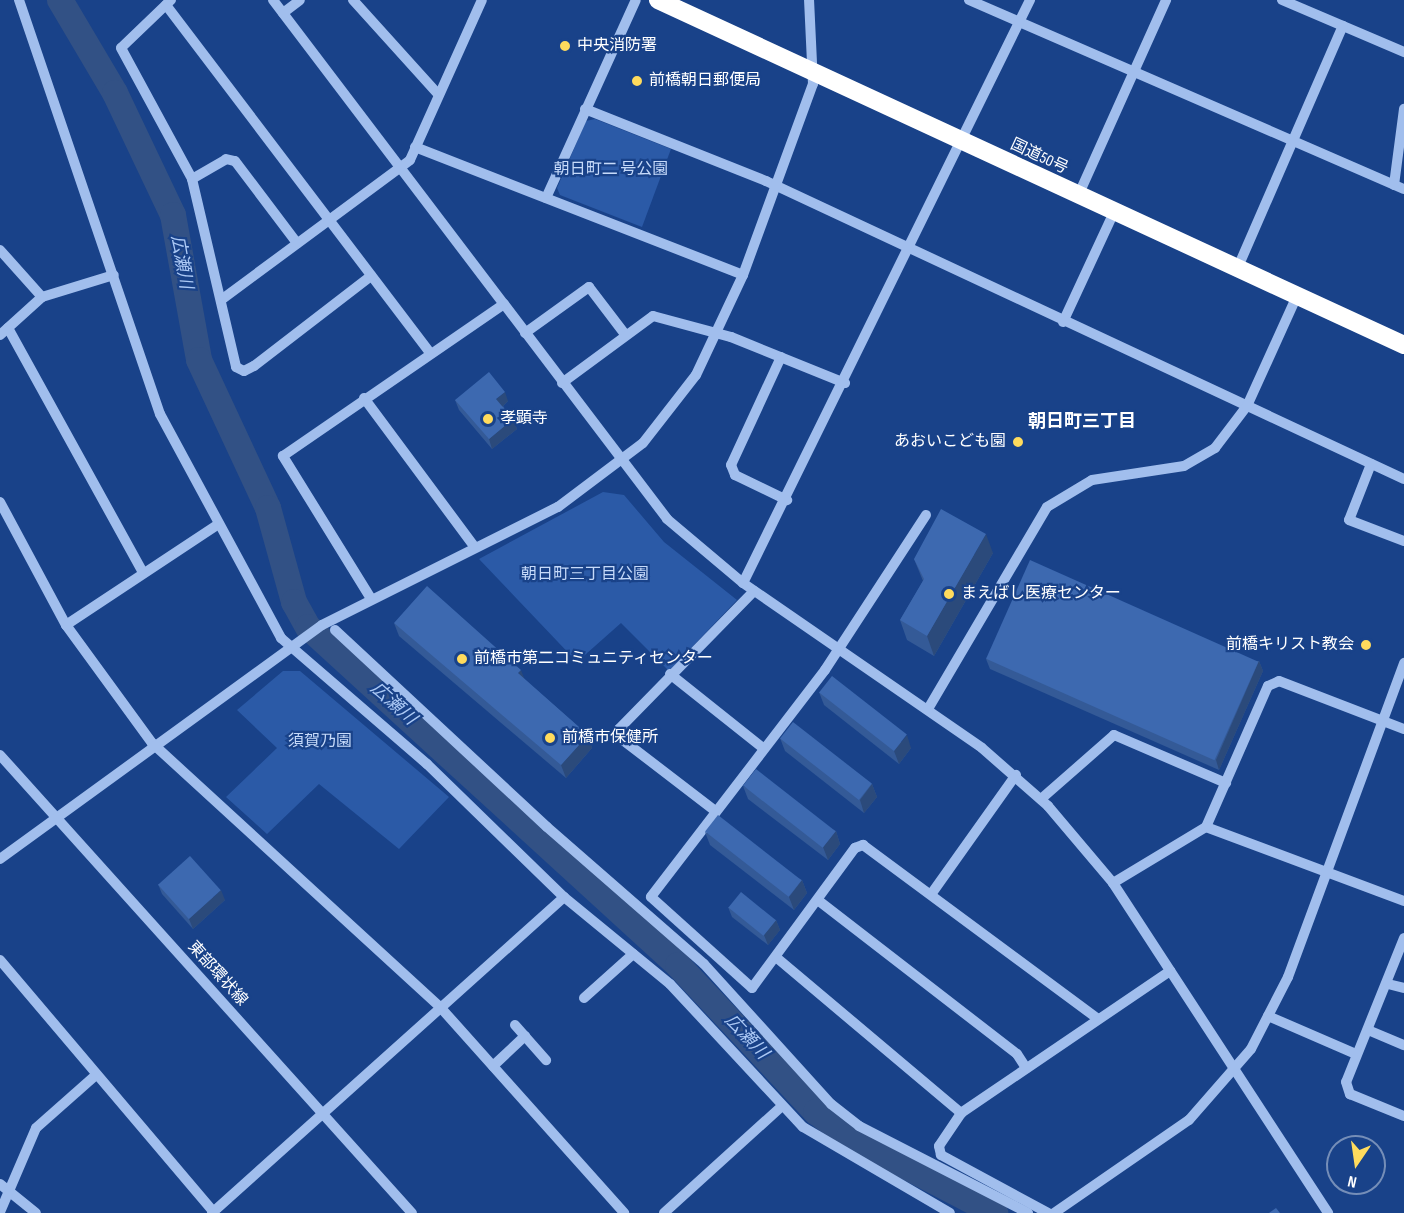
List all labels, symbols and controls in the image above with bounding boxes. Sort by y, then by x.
place label: 中央消防署 [577,36,657,56]
marker: 中央消防署 [558,39,572,53]
place label: 前橋朝日郵便局 [649,71,761,91]
marker: 前橋朝日郵便局 [630,74,644,88]
street label: 国道50号 [1007,135,1071,179]
park label: 朝日町二 号公園 [554,160,668,180]
water label: 広瀬川 [166,234,196,290]
place label: 孝顕寺 [500,409,548,429]
district label: 朝日町三丁目 [1028,411,1136,433]
marker: 孝顕寺 [481,412,495,426]
place label: あおいこども園 [894,432,1006,452]
marker: あおいこども園 [1011,435,1025,449]
park label: 朝日町三丁目公園 [521,565,649,585]
place label: まえばし医療センター [961,584,1121,604]
marker: まえばし医療センター [942,587,956,601]
place label: 前橋キリスト教会 [1226,635,1354,655]
marker: 前橋キリスト教会 [1359,638,1373,652]
place label: 前橋市第二コミュニティセンター [474,649,714,669]
marker: 前橋市第二コミュニティセンター [455,652,469,666]
water label: 広瀬川 [366,678,420,730]
place label: 前橋市保健所 [562,728,658,748]
marker: 前橋市保健所 [543,731,557,745]
park label: 須賀乃園 [288,732,352,752]
street label: 東部環状線 [183,938,251,1010]
water label: 広瀬川 [720,1010,772,1064]
north arrow [1326,1135,1386,1195]
text: N [1346,1171,1359,1191]

